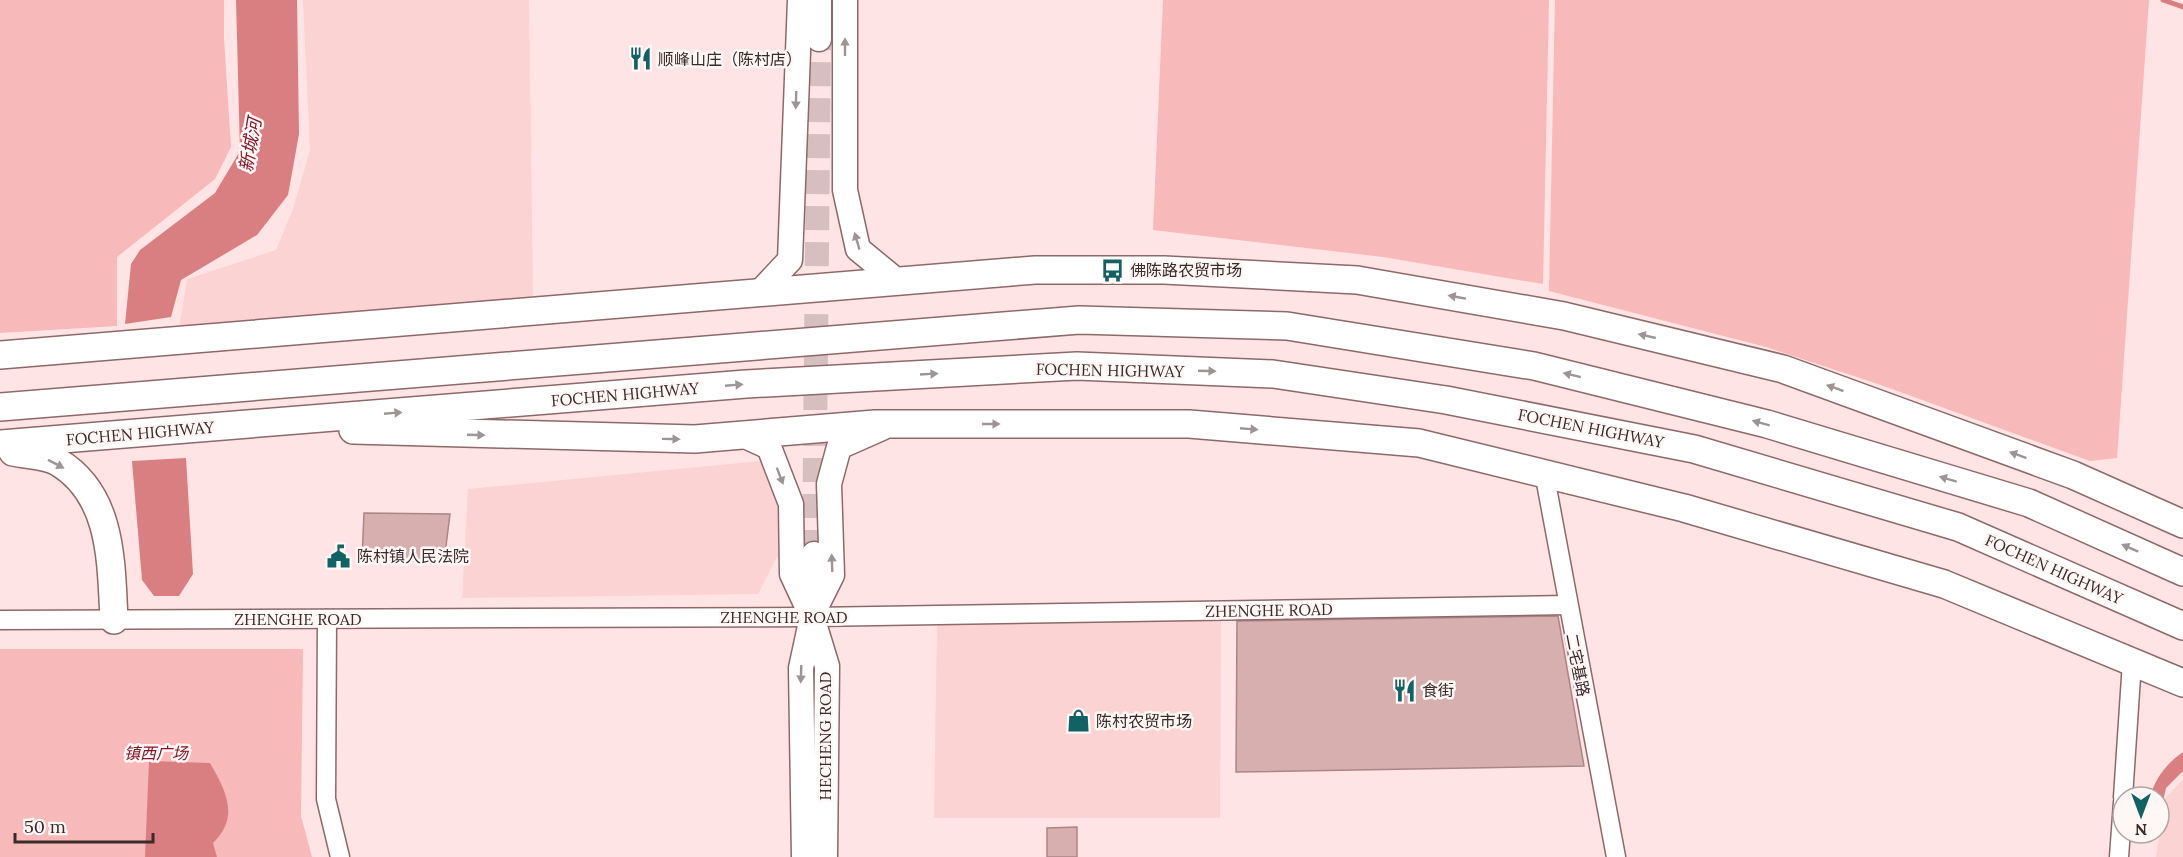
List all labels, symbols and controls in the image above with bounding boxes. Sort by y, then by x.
one-way arrow [840,38,850,57]
restaurant icon: 顺峰山庄（陈村店） [627,46,653,72]
place label: 顺峰山庄（陈村店） [658,49,802,69]
one-way arrow [792,91,801,110]
water label: 新城河 [234,113,267,174]
one-way arrow [852,232,861,250]
bus stop icon: 佛陈路农贸市场 [1099,257,1125,283]
place label: 佛陈路农贸市场 [1130,260,1242,280]
one-way arrow [1447,292,1466,301]
one-way arrow [1638,331,1657,341]
street label: FOCHEN HIGHWAY [1036,359,1185,381]
one-way arrow [1198,367,1217,376]
one-way arrow [919,370,938,379]
one-way arrow [1563,370,1581,380]
street label: FOCHEN HIGHWAY [550,377,701,410]
one-way arrow [725,380,744,390]
one-way arrow [1826,383,1844,392]
street label: FOCHEN HIGHWAY [1516,404,1667,452]
one-way arrow [384,408,403,417]
street label: FOCHEN HIGHWAY [65,416,216,449]
one-way arrow [1752,418,1770,427]
one-way arrow [982,419,1001,429]
one-way arrow [1240,424,1259,434]
one-way arrow [466,430,485,440]
one-way arrow [661,434,680,444]
one-way arrow [2009,449,2027,459]
one-way arrow [47,458,65,468]
one-way arrow [775,467,785,485]
one-way arrow [1939,474,1957,483]
street label: FOCHEN HIGHWAY [1982,530,2127,609]
public building icon: 陈村镇人民法院 [326,543,352,569]
one-way arrow [2120,543,2138,553]
place label: 陈村镇人民法院 [357,546,469,566]
one-way arrow [827,554,836,573]
street label: ZHENGHE ROAD [1205,599,1333,621]
street label: ZHENGHE ROAD [720,607,848,627]
street label: ZHENGHE ROAD [234,609,362,629]
street label: 二宅基路 [1562,632,1594,698]
one-way arrow [797,665,806,684]
street label: HECHENG ROAD [815,671,835,801]
restaurant icon: 食街 [1391,677,1417,703]
place label: 食街 [1422,680,1454,700]
shop icon: 陈村农贸市场 [1065,708,1091,734]
place label: 陈村农贸市场 [1096,711,1192,731]
park label: 镇西广场 [124,743,190,763]
north arrow [2111,785,2171,845]
scale bar [15,806,153,844]
text: 50 m [24,815,66,838]
text: N [2135,820,2147,840]

